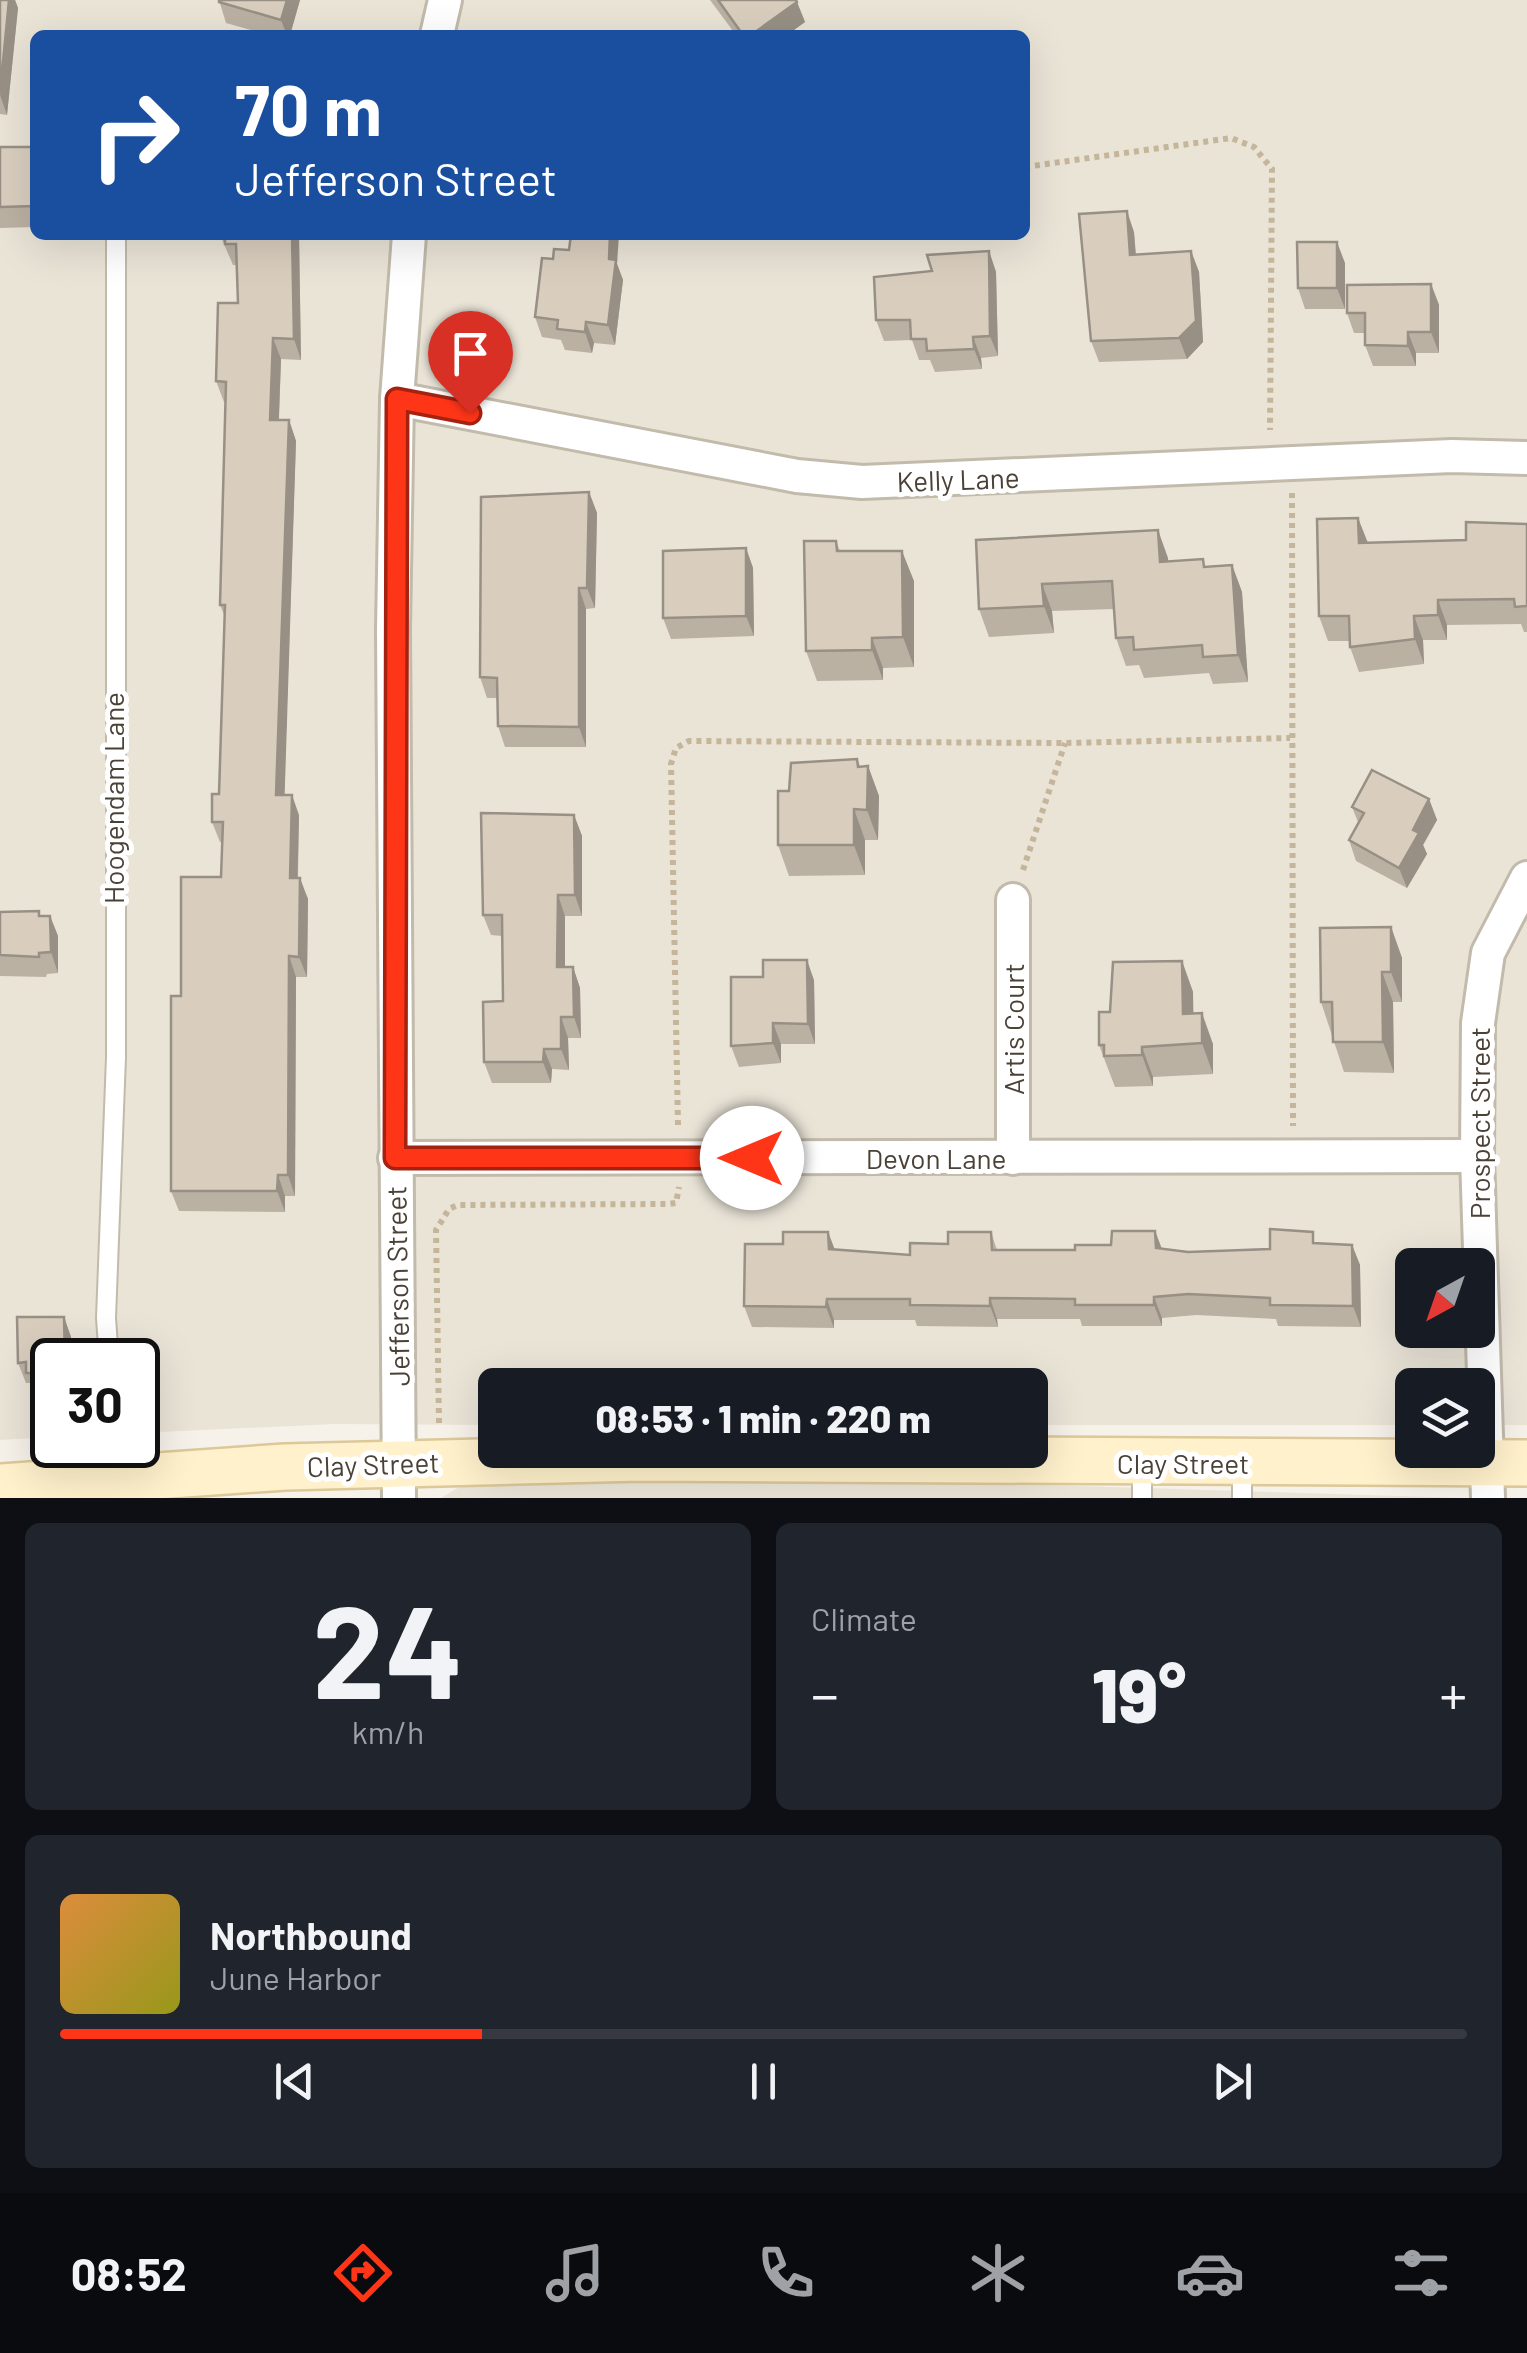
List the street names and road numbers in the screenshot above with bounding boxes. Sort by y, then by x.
street label: Kelly Lane [896,460,1020,498]
street label: Hoogendam Lane [96,692,130,904]
street label: Artis Court [996,963,1030,1095]
street label: Prospect Street [1462,1027,1496,1219]
street label: Devon Lane [866,1141,1006,1175]
street label: Jefferson Street [378,1186,416,1386]
street label: Clay Street [306,1445,440,1483]
street label: Clay Street [1117,1446,1249,1480]

